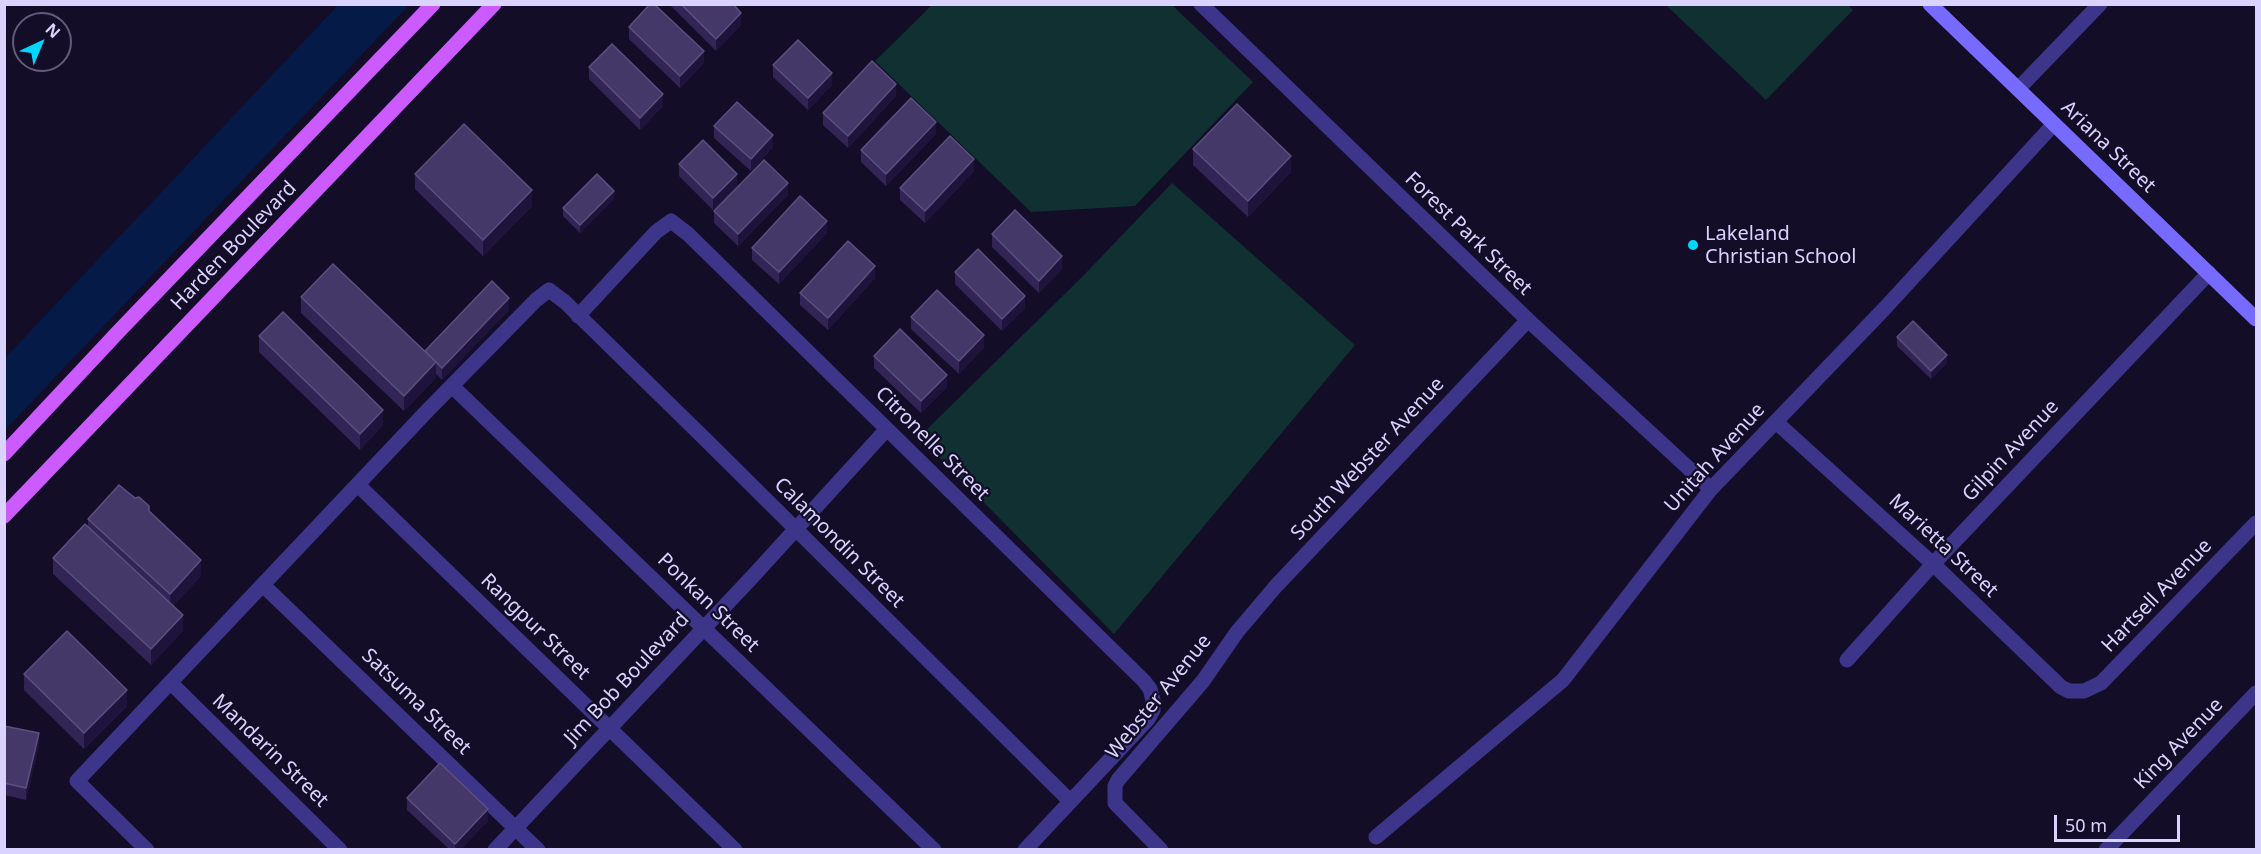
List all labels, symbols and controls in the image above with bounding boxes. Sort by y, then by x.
north arrow [12,12,72,72]
text: N [41,18,65,43]
street label: Ariana Street [2056,96,2160,198]
street label: Forest Park Street [1400,167,1536,301]
street label: Harden Boulevard [166,176,302,316]
place label: Lakeland Christian School [1705,222,1856,269]
marker: Lakeland Christian School [1686,238,1700,252]
street label: South Webster Avenue [1286,373,1450,545]
street label: Citronelle Street [870,382,994,506]
street label: Gilpin Avenue [1958,395,2064,507]
street label: Unitah Avenue [1660,399,1770,517]
street label: Calamondin Street [769,473,909,613]
street label: Marietta Street [1883,489,2003,603]
street label: Hartsell Avenue [2097,534,2217,658]
street label: Ponkan Street [652,549,764,657]
street label: Rangpur Street [475,569,595,685]
street label: Jim Bob Boulevard [560,608,694,750]
street label: Webster Avenue [1101,630,1217,764]
street label: Satsuma Street [356,644,476,760]
street label: Mandarin Street [207,690,333,812]
street label: King Avenue [2130,693,2228,795]
scale bar [2057,803,2183,841]
text: 50 m [2065,813,2107,837]

